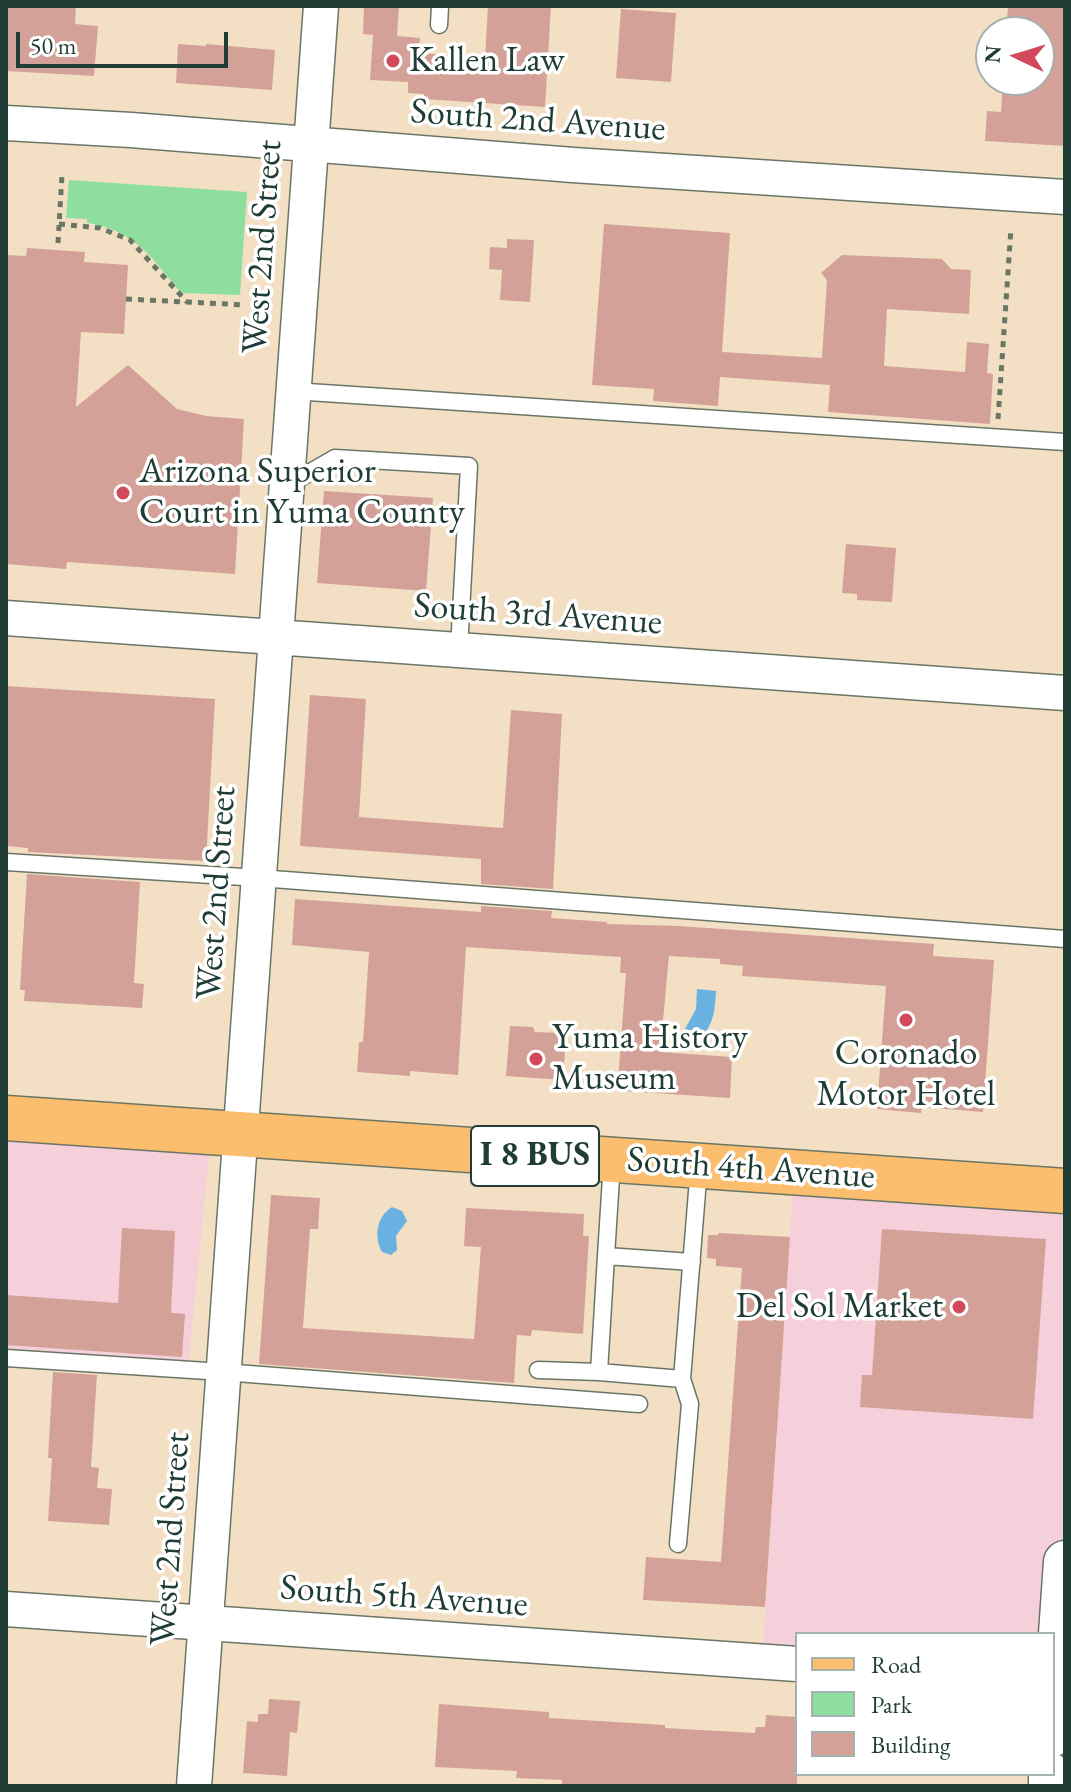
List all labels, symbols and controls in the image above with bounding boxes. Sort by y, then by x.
scale bar [20,16,232,66]
north arrow [975,16,1055,96]
text: 50 m [30,30,77,61]
place label: Kallen Law [409,39,565,83]
text: N [977,45,1008,64]
marker: Kallen Law [384,52,402,70]
street label: South 2nd Avenue [409,91,667,151]
street label: West 2nd Street [234,139,292,355]
place label: Arizona Superior Court in Yuma County [139,450,465,535]
marker: Arizona Superior Court in Yuma County [114,484,132,502]
street label: South 3rd Avenue [412,585,664,645]
street label: West 2nd Street [188,785,246,1001]
marker: Coronado Motor Hotel [897,1011,915,1029]
place label: Yuma History Museum [552,1016,748,1101]
place label: Coronado Motor Hotel [817,1032,995,1117]
marker: Yuma History Museum [527,1050,545,1068]
road number: I 8 BUS [471,1126,599,1186]
street label: South 4th Avenue [626,1139,876,1199]
place label: Del Sol Market [736,1285,943,1329]
marker: Del Sol Market [950,1298,968,1316]
street label: West 2nd Street [142,1431,200,1647]
street label: South 5th Avenue [279,1567,529,1627]
legend [795,1632,1055,1776]
text: Road [871,1649,921,1680]
text: Park [871,1689,912,1720]
text: Building [871,1729,951,1760]

